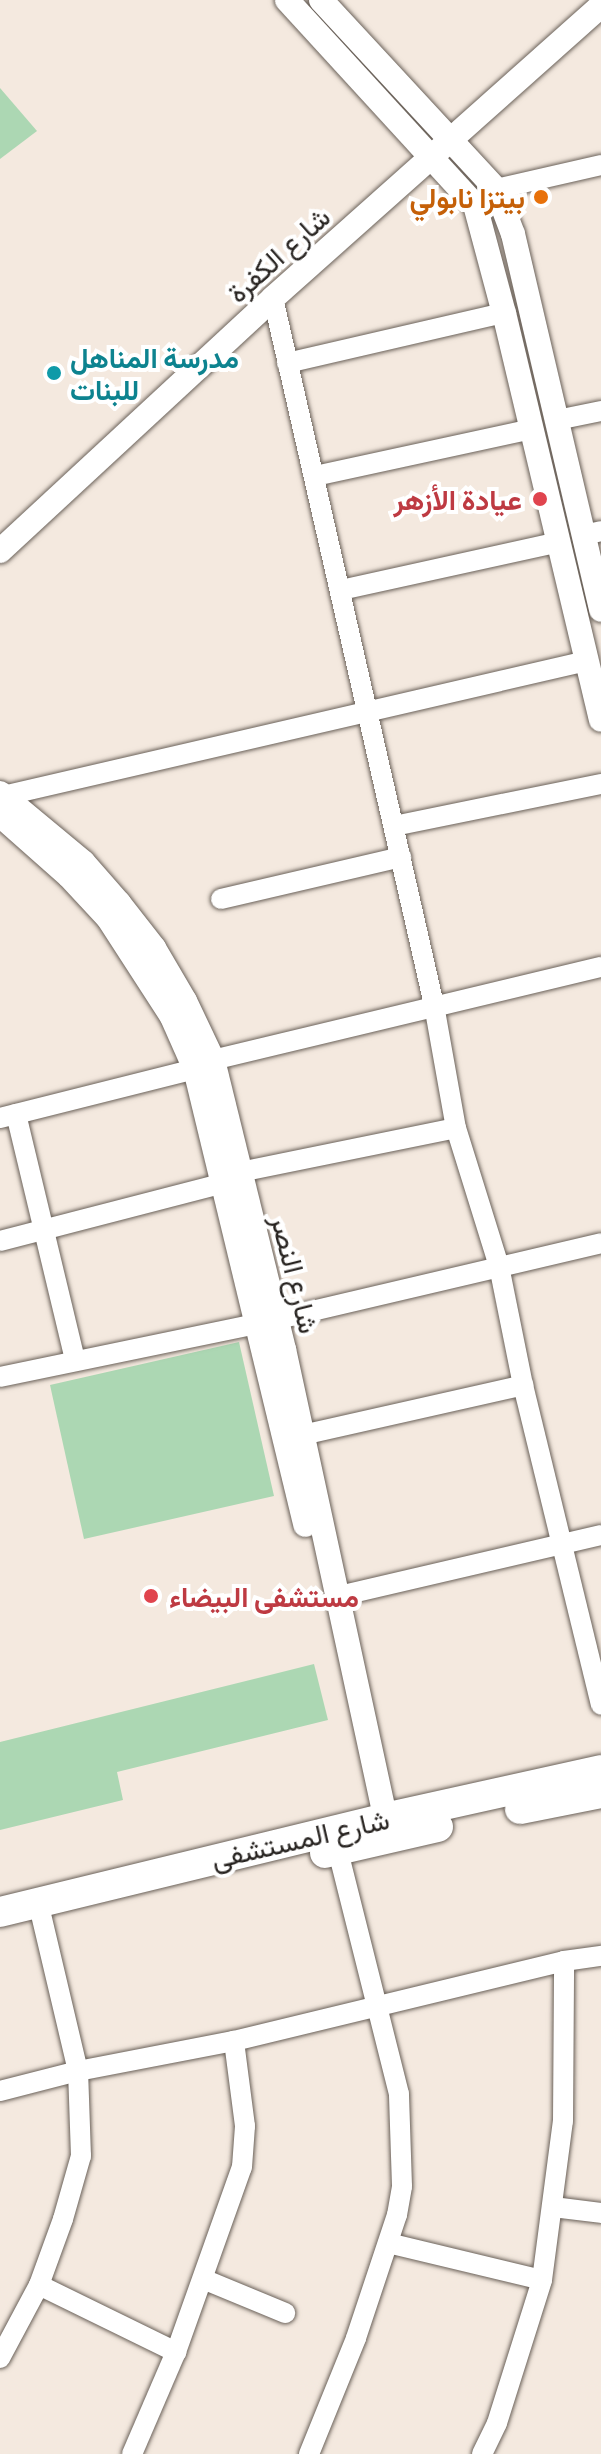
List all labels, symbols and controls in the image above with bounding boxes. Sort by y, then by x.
place label: بيتزا نابولي [410,180,525,214]
marker: بيتزا نابولي [532,188,550,206]
street label: شارع الكفرة [220,199,336,309]
place label: مدرسة المناهل للبنات [70,340,239,406]
marker: مدرسة المناهل للبنات [45,364,63,382]
place label: عيادة الأزهر [394,482,522,516]
marker: عيادة الأزهر [529,488,551,510]
street label: شارع النصر [265,1211,327,1337]
place label: مستشفى البيضاء [169,1579,359,1613]
marker: مستشفى البيضاء [140,1585,162,1607]
street label: شارع المستشفى [208,1801,392,1875]

